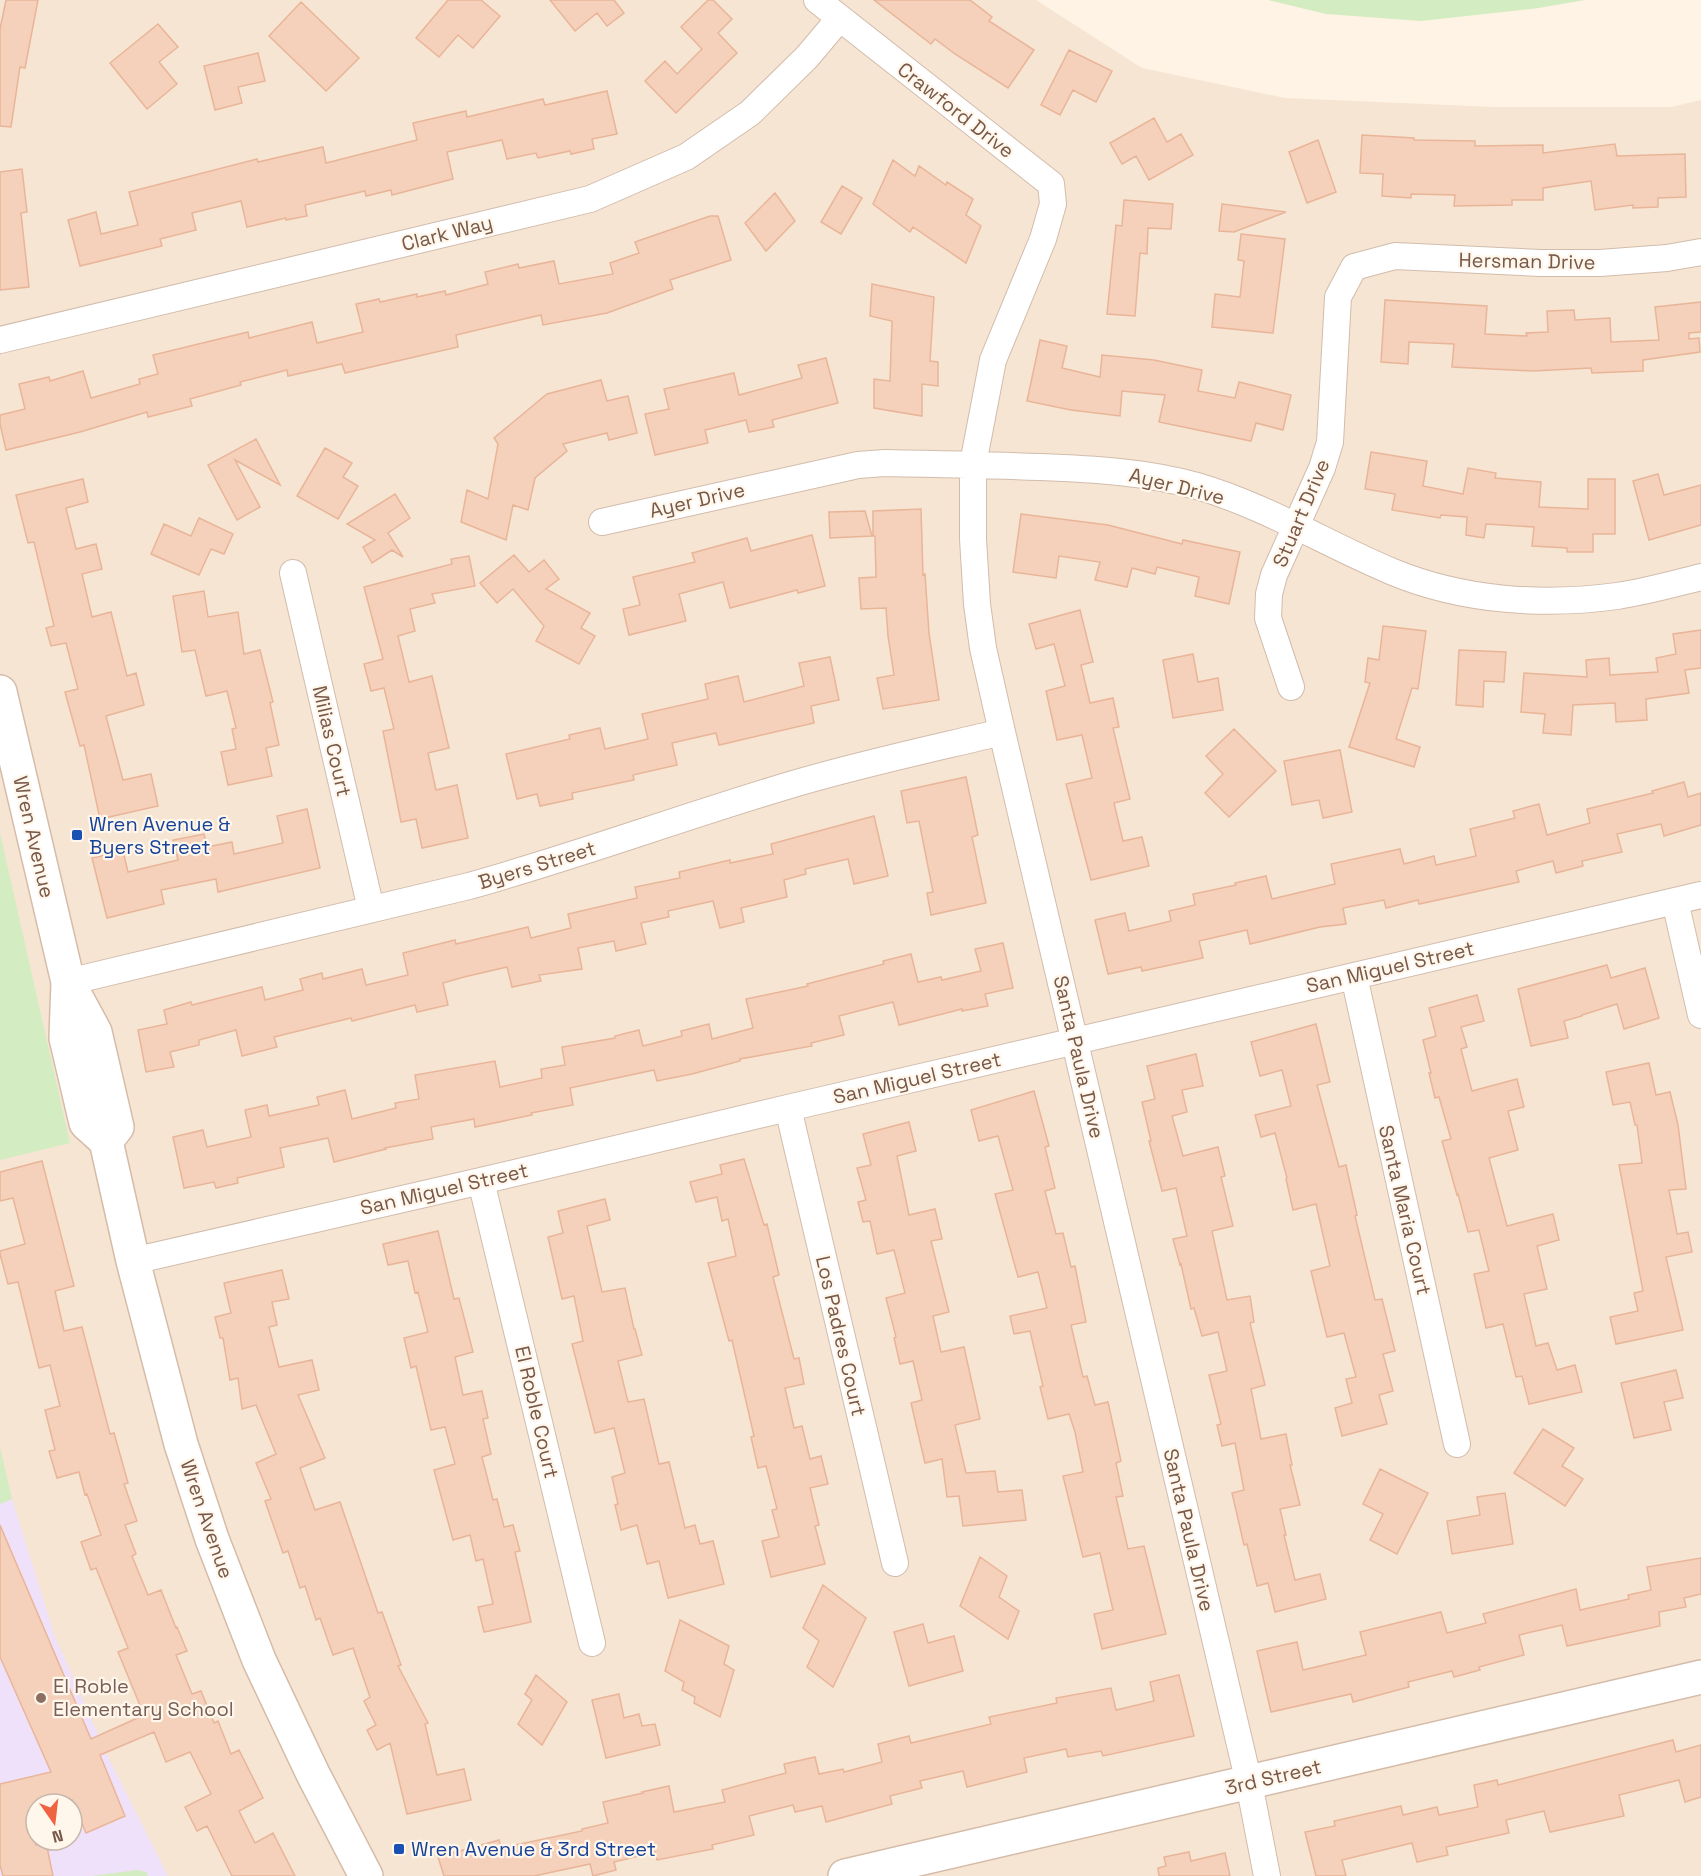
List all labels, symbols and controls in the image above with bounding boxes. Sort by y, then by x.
street label: Crawford Drive [892,56,1020,164]
street label: Clark Way [399,209,495,257]
street label: Hersman Drive [1458,247,1596,275]
street label: Stuart Drive [1267,455,1335,571]
street label: Ayer Drive [1127,462,1227,510]
street label: Ayer Drive [647,476,747,524]
street label: Milias Court [307,683,357,799]
street label: Wren Avenue [7,774,61,900]
place label: Wren Avenue & Byers Street [89,811,230,860]
marker: Wren Avenue & Byers Street [70,828,84,842]
street label: Byers Street [475,835,599,895]
street label: San Miguel Street [1304,935,1476,999]
street label: Santa Paula Drive [1048,973,1110,1141]
street label: San Miguel Street [831,1046,1003,1110]
street label: Santa Maria Court [1373,1123,1437,1297]
street label: San Miguel Street [358,1157,530,1221]
street label: Los Padres Court [810,1253,872,1419]
street label: El Roble Court [509,1343,565,1481]
street label: Santa Paula Drive [1158,1446,1220,1614]
street label: Wren Avenue [174,1456,240,1582]
place label: El Roble Elementary School [53,1673,234,1722]
marker: El Roble Elementary School [34,1691,48,1705]
street label: 3rd Street [1222,1753,1324,1801]
north arrow [24,1792,84,1852]
text: N [50,1825,65,1848]
place label: Wren Avenue & 3rd Street [411,1836,656,1862]
marker: Wren Avenue & 3rd Street [392,1842,406,1856]

